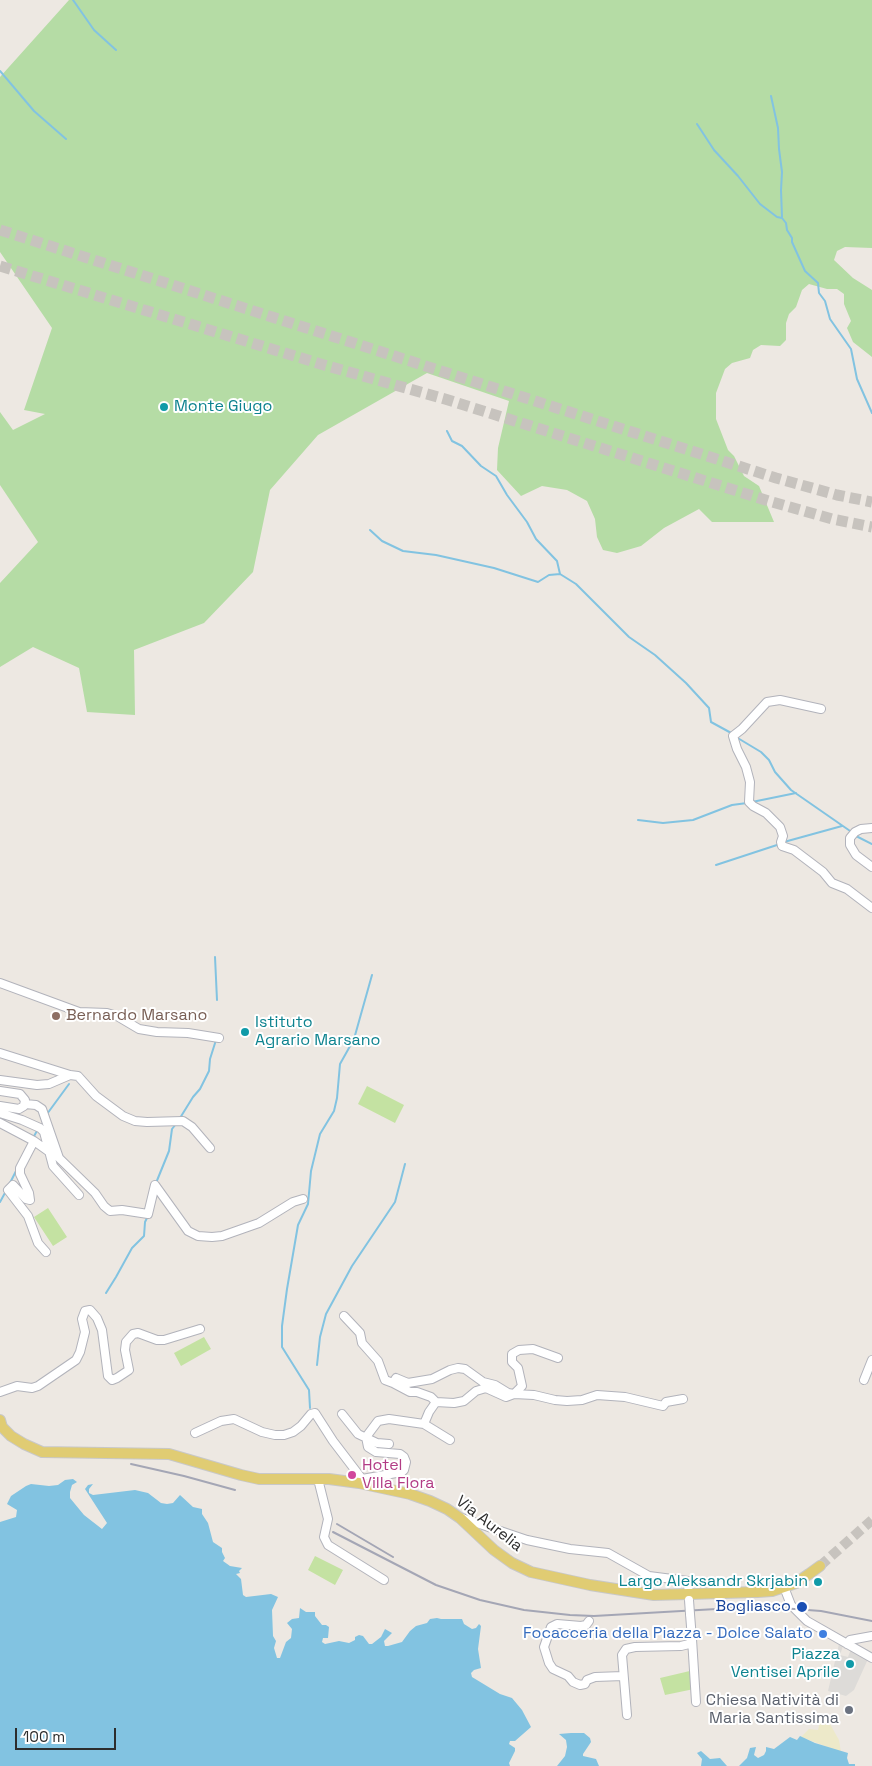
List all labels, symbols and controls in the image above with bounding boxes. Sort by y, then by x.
place label: Monte Giugo [174,397,272,417]
marker: Monte Giugo [158,401,170,413]
place label: Bernardo Marsano [66,1006,207,1026]
marker: Bernardo Marsano [50,1010,62,1022]
place label: Istituto Agrario Marsano [255,1013,380,1051]
marker: Istituto Agrario Marsano [239,1026,251,1038]
place label: Hotel Villa Flora [362,1456,434,1494]
marker: Hotel Villa Flora [346,1469,358,1481]
street label: Via Aurelia [452,1492,526,1556]
place label: Largo Aleksandr Skrjabin [619,1572,808,1592]
marker: Largo Aleksandr Skrjabin [812,1576,824,1588]
place label: Bogliasco [715,1597,791,1617]
marker: Bogliasco [795,1600,809,1614]
place label: Focacceria della Piazza - Dolce Salato [523,1624,813,1644]
marker: Focacceria della Piazza - Dolce Salato [817,1628,829,1640]
place label: Piazza Ventisei Aprile [731,1645,840,1683]
marker: Piazza Ventisei Aprile [844,1658,856,1670]
place label: Chiesa Natività di Maria Santissima [706,1691,839,1729]
marker: Chiesa Natività di Maria Santissima [843,1704,855,1716]
scale bar [18,1718,119,1750]
text: 100 m [23,1727,65,1746]

